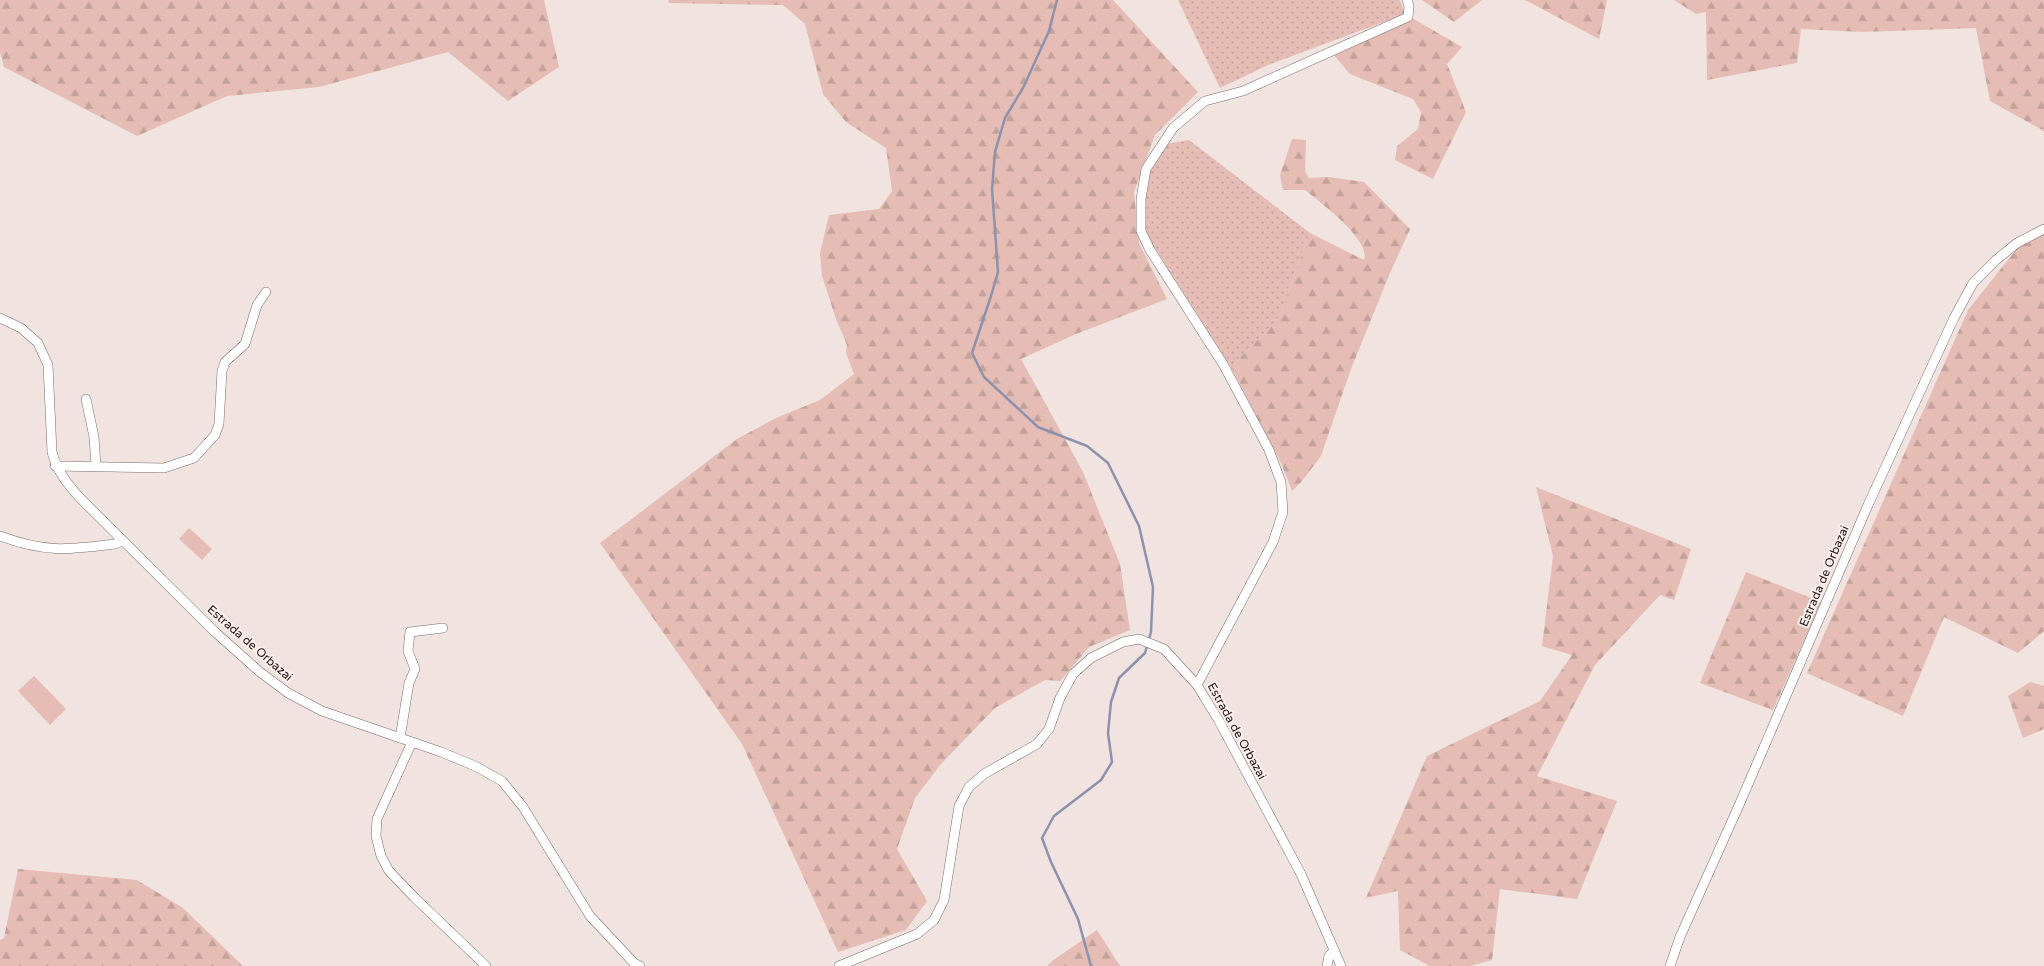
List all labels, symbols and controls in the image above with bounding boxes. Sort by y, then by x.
street label: Estrada de Orbazai [1796,523,1852,629]
street label: Estrada de Orbazai [204,602,296,684]
street label: Estrada de Orbazai [1205,680,1269,782]

